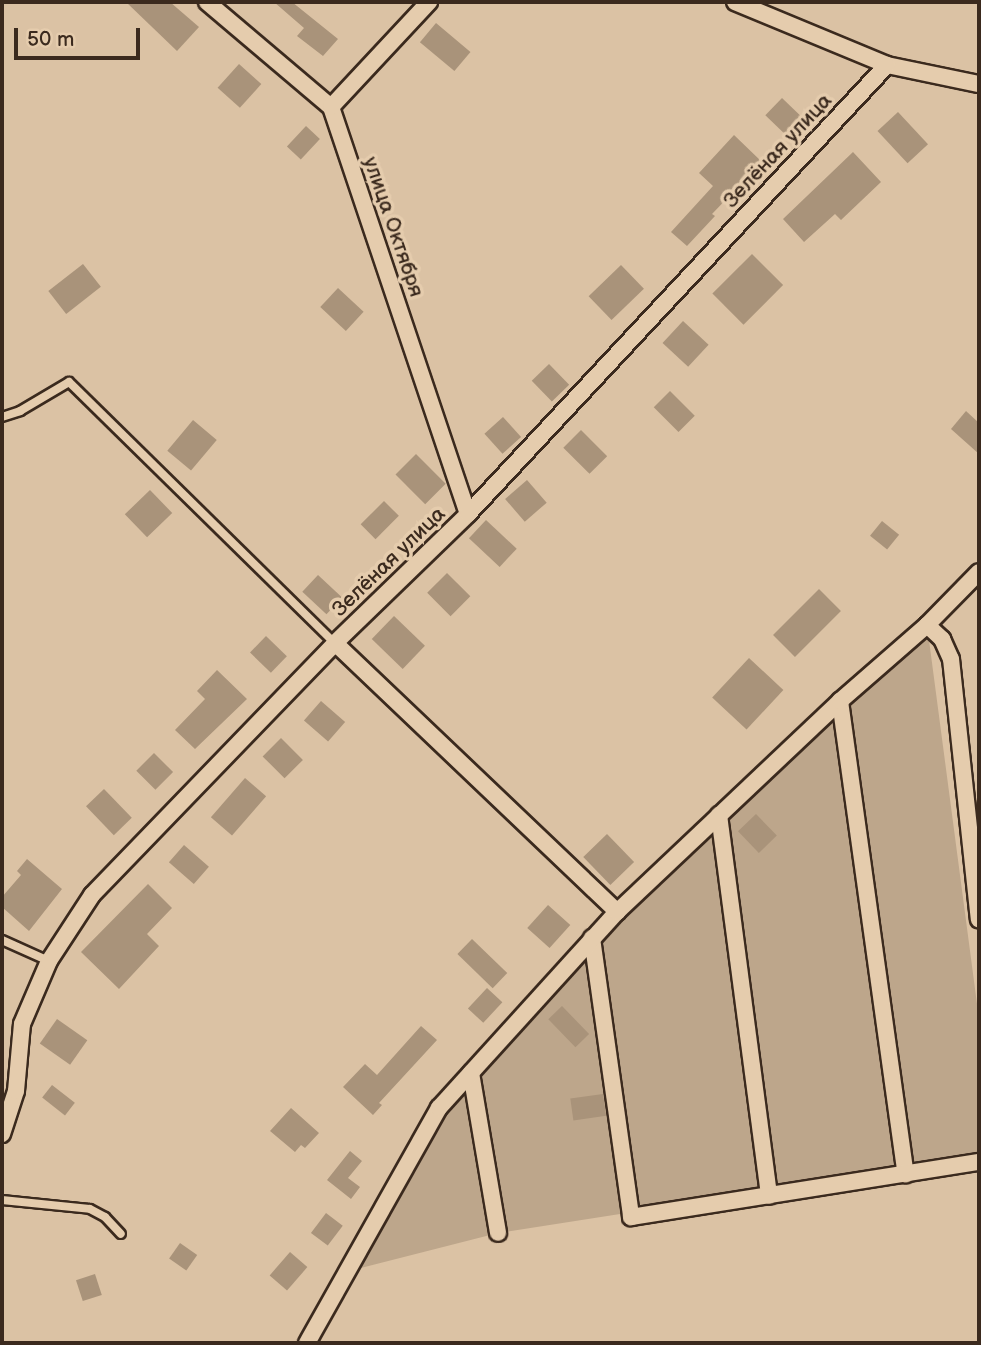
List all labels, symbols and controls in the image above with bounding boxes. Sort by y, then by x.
scale bar [18,14,144,58]
text: 50 m [27,27,74,52]
street label: Зелёная улица [719,89,837,213]
street label: улица Октября [357,154,429,300]
street label: Зелёная улица [327,502,451,622]

